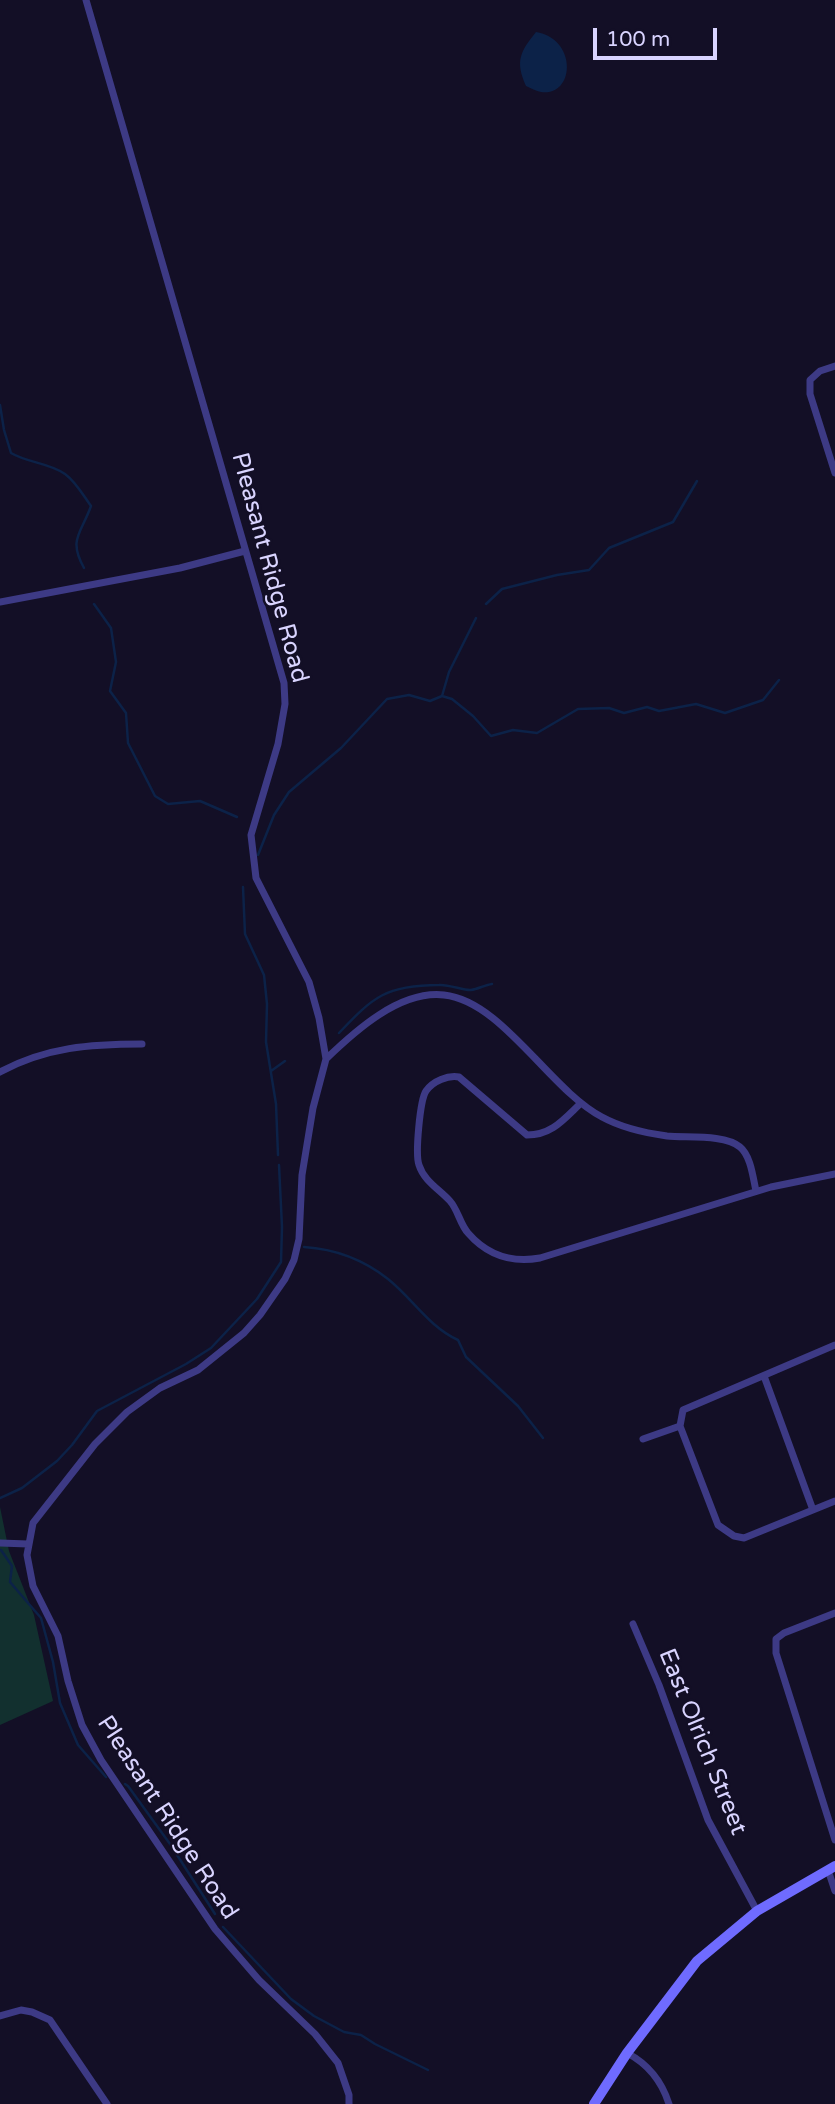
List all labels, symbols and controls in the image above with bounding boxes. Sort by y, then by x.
scale bar [597,14,721,58]
text: 100 m [606,27,670,52]
street label: Pleasant Ridge Road [224,450,314,686]
street label: East Olrich Street [652,1645,752,1839]
street label: Pleasant Ridge Road [90,1711,244,1925]

